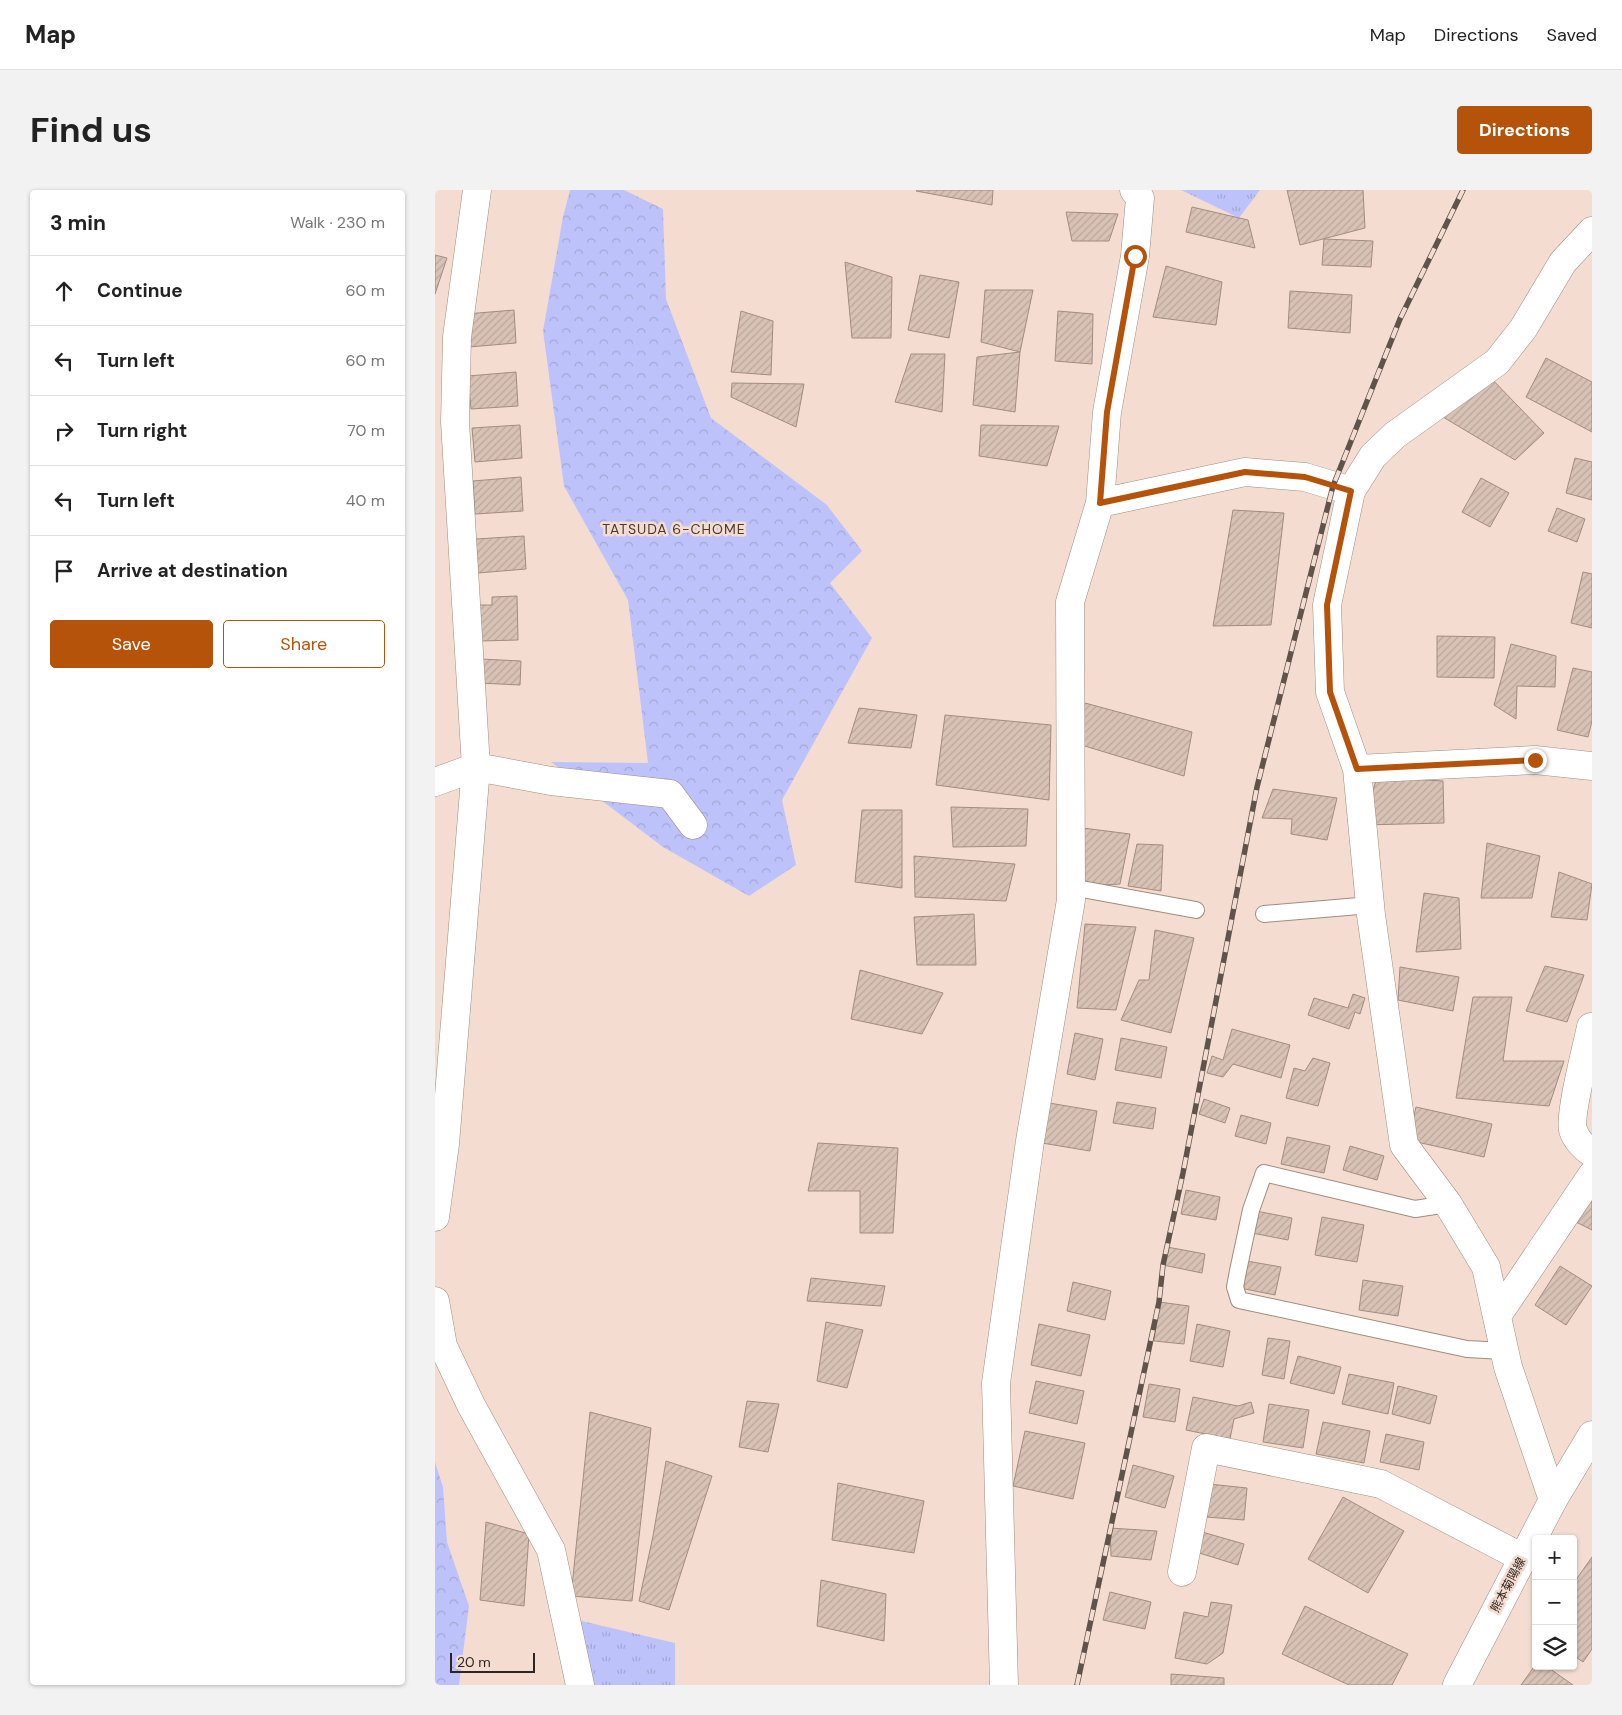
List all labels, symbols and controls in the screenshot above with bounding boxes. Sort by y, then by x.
text: Map [25,19,76,50]
text: Map [1370,23,1406,47]
text: Directions [1434,23,1519,47]
text: Saved [1547,23,1597,47]
button: Directions [1457,106,1592,154]
text: Find us [30,107,152,153]
text: 3 min [50,209,106,237]
text: Walk · 230 m [290,212,385,233]
route start [1124,245,1147,268]
icon: ahead [50,277,78,305]
text: Continue [97,278,183,303]
text: 60 m [345,280,385,301]
icon: left [50,347,78,375]
text: Turn left [97,348,175,373]
text: 60 m [345,350,385,371]
icon: right [50,417,78,445]
text: Turn right [97,418,187,443]
text: 70 m [347,420,385,441]
icon: left [50,487,78,515]
text: Turn left [97,488,175,513]
text: 40 m [346,490,385,511]
district label: TATSUDA 6-CHOME [602,520,746,538]
icon: arrive [50,557,78,585]
text: Arrive at destination [97,558,288,583]
button: Save [50,620,213,668]
button: Share [223,620,385,668]
route end [1524,749,1547,772]
map controls [1532,1535,1577,1670]
button: + [1532,1535,1577,1580]
street label: 熊本菊陽線 [1487,1555,1529,1615]
button: − [1532,1580,1577,1625]
button: layers [1532,1625,1577,1670]
scale bar [450,1650,535,1673]
text: 20 m [457,1653,491,1671]

